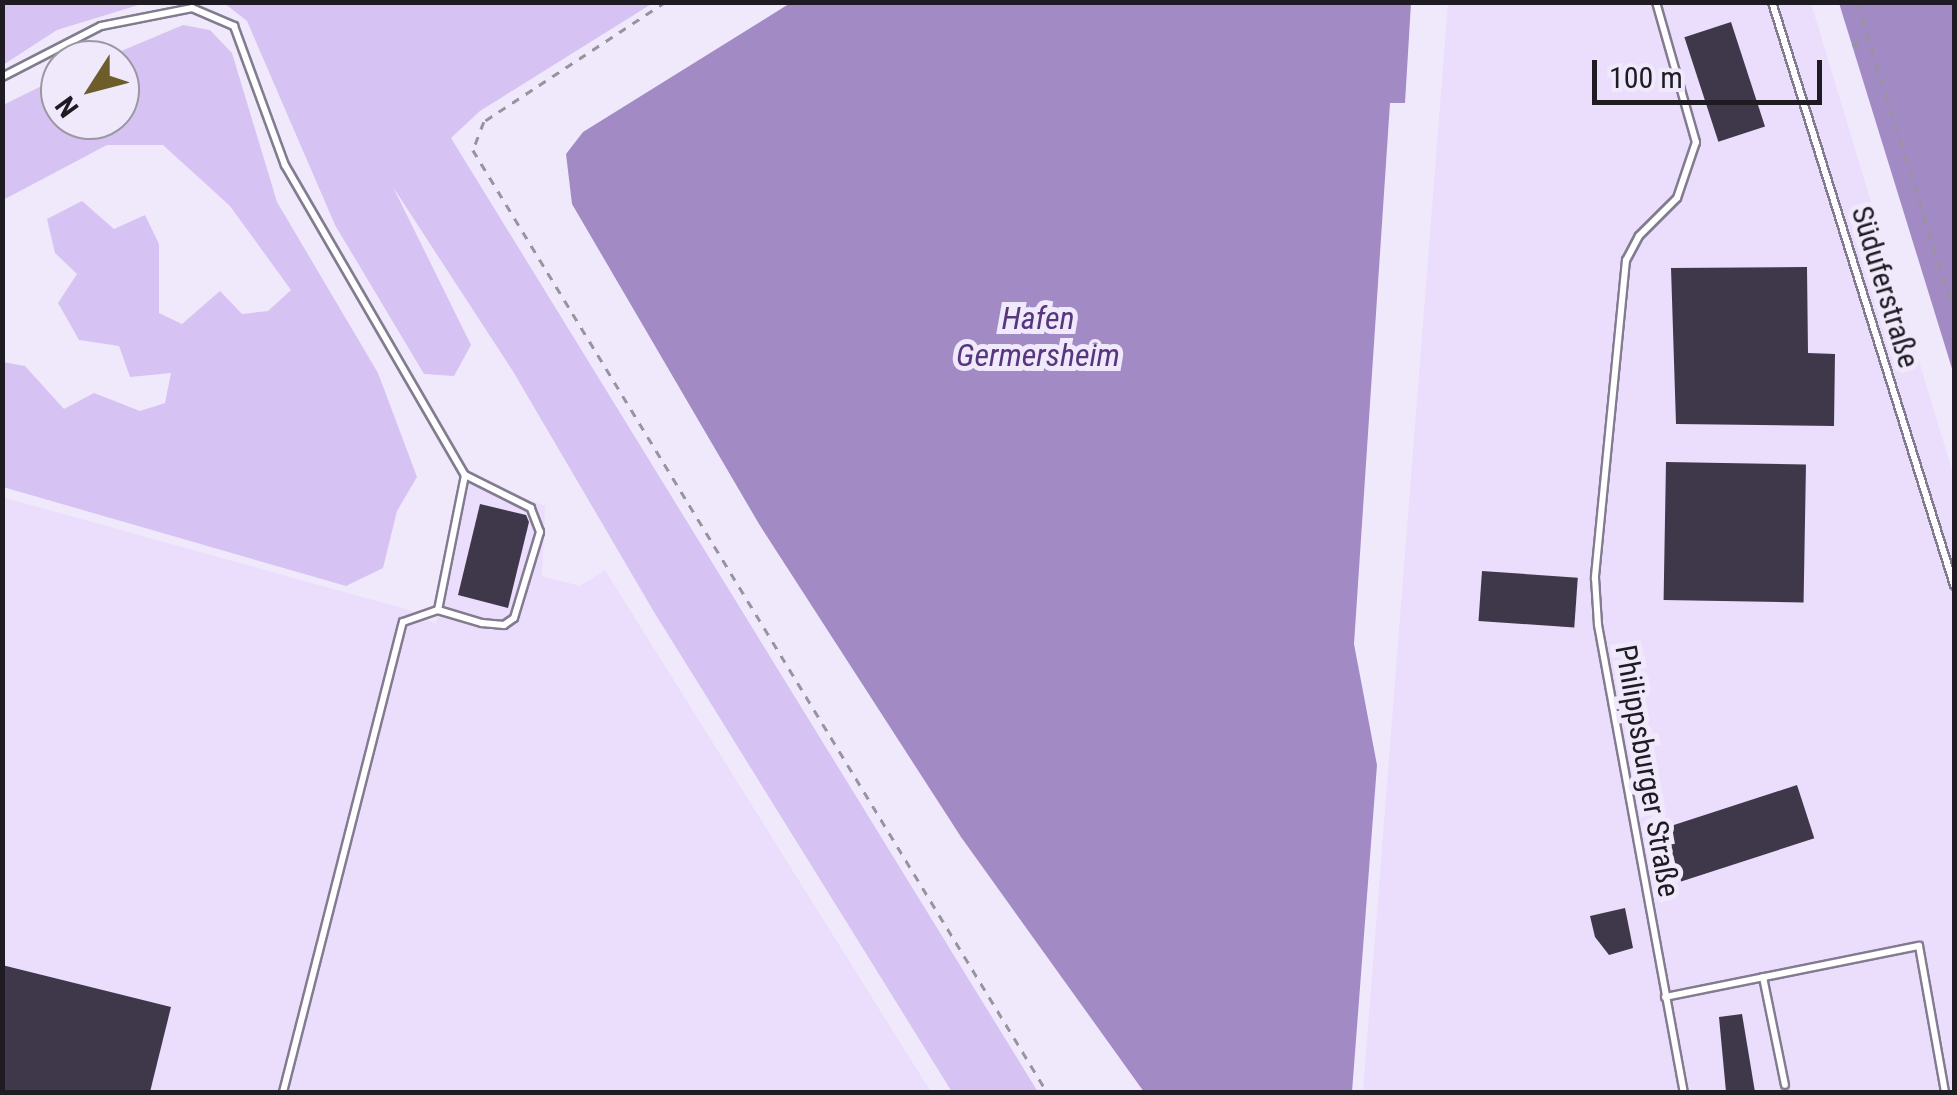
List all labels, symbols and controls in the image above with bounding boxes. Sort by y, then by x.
north arrow [40,40,140,140]
scale bar [1597,40,1827,102]
text: 100 m [1609,60,1683,95]
text: N [49,90,85,123]
street label: Süduferstraße [1843,202,1927,372]
water label: Hafen Germersheim [956,300,1120,375]
street label: Philippsburger Straße [1607,642,1687,900]

